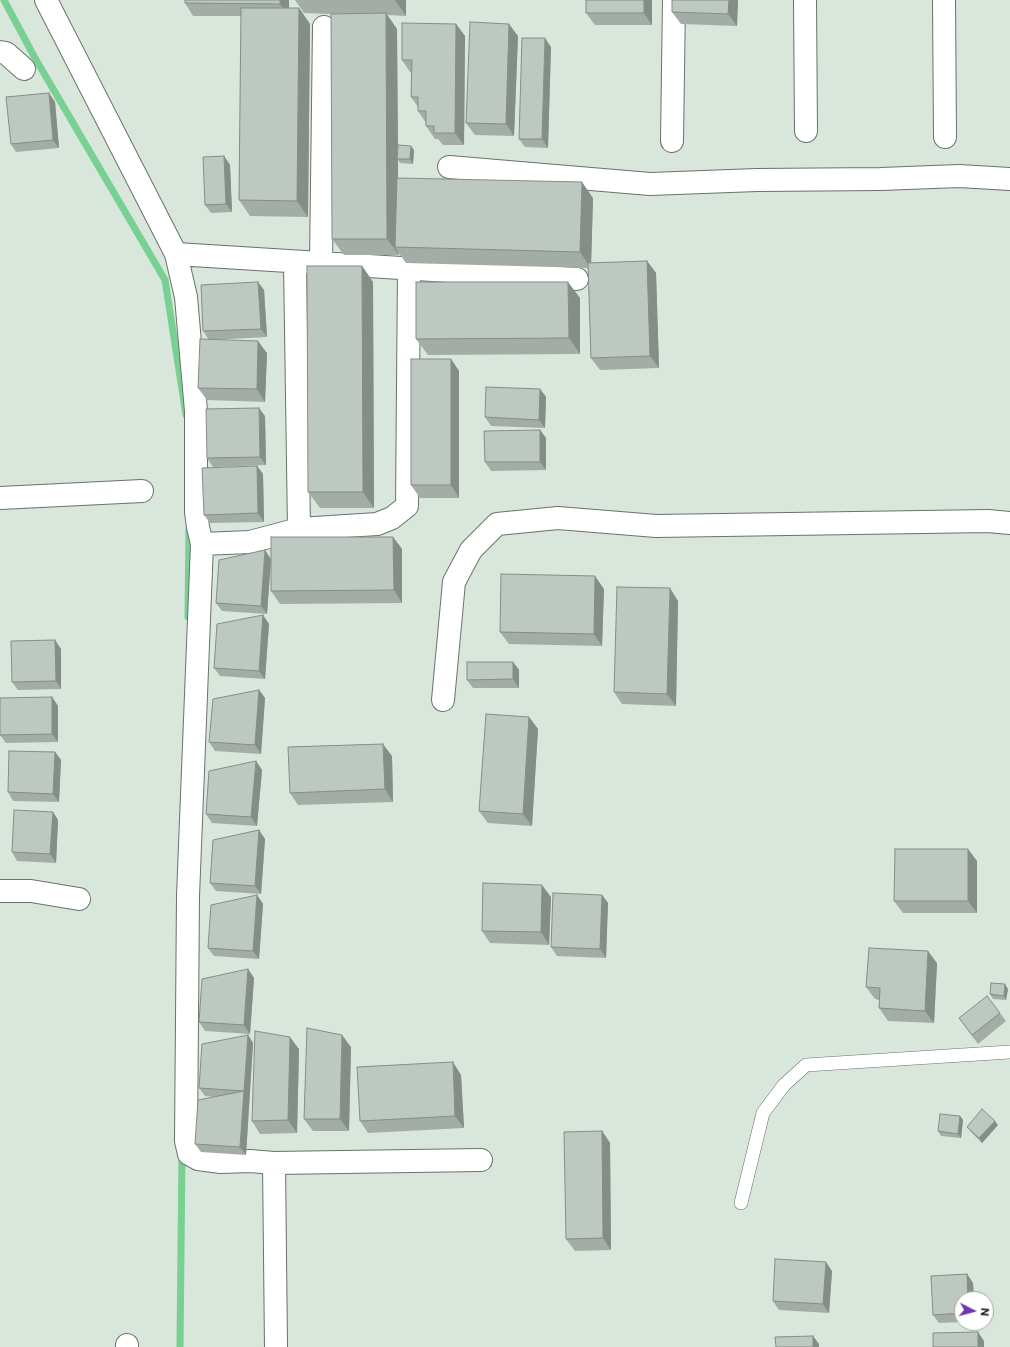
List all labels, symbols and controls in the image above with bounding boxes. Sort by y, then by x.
north arrow [954,1291,994,1331]
text: N [979,1307,992,1317]

